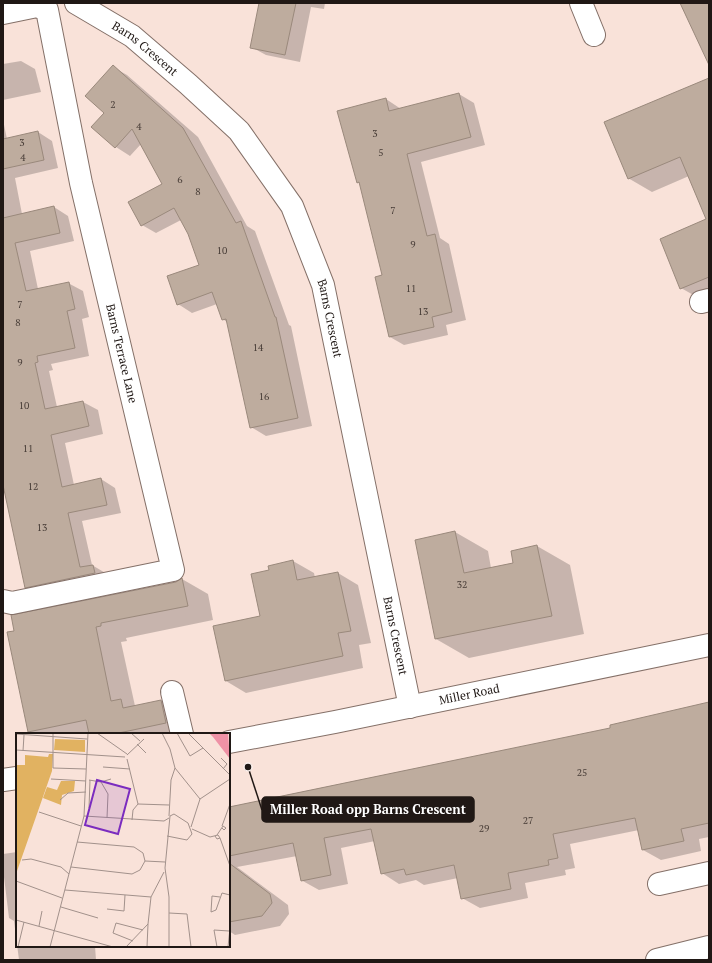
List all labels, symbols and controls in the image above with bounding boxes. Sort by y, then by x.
street label: Barns Crescent [110,18,182,79]
house number: 2 [110,98,116,111]
house number: 4 [136,120,142,133]
house number: 3 [372,127,378,140]
house number: 3 [19,136,25,149]
house number: 5 [378,146,384,159]
house number: 4 [20,151,26,164]
house number: 6 [177,173,183,186]
house number: 8 [195,185,201,198]
house number: 7 [390,204,396,217]
house number: 9 [410,238,416,251]
house number: 10 [217,244,227,257]
street label: Barns Crescent [314,277,346,360]
house number: 11 [406,282,416,295]
house number: 7 [17,298,23,311]
street label: Barns Terrace Lane [103,302,141,404]
house number: 13 [418,305,428,318]
house number: 8 [15,316,21,329]
house number: 14 [253,341,264,354]
house number: 9 [17,356,23,369]
house number: 16 [259,390,270,403]
house number: 10 [19,399,29,412]
house number: 11 [23,442,33,455]
house number: 12 [28,480,38,493]
house number: 13 [37,521,47,534]
house number: 32 [457,578,467,591]
street label: Barns Crescent [380,595,411,677]
street label: Miller Road [438,680,501,707]
inset map [16,733,230,947]
house number: 25 [577,766,587,779]
callout: Miller Road opp Barns Crescent [262,797,474,822]
text: Miller Road opp Barns Crescent [270,800,467,818]
house number: 27 [523,814,533,827]
house number: 29 [479,822,489,835]

